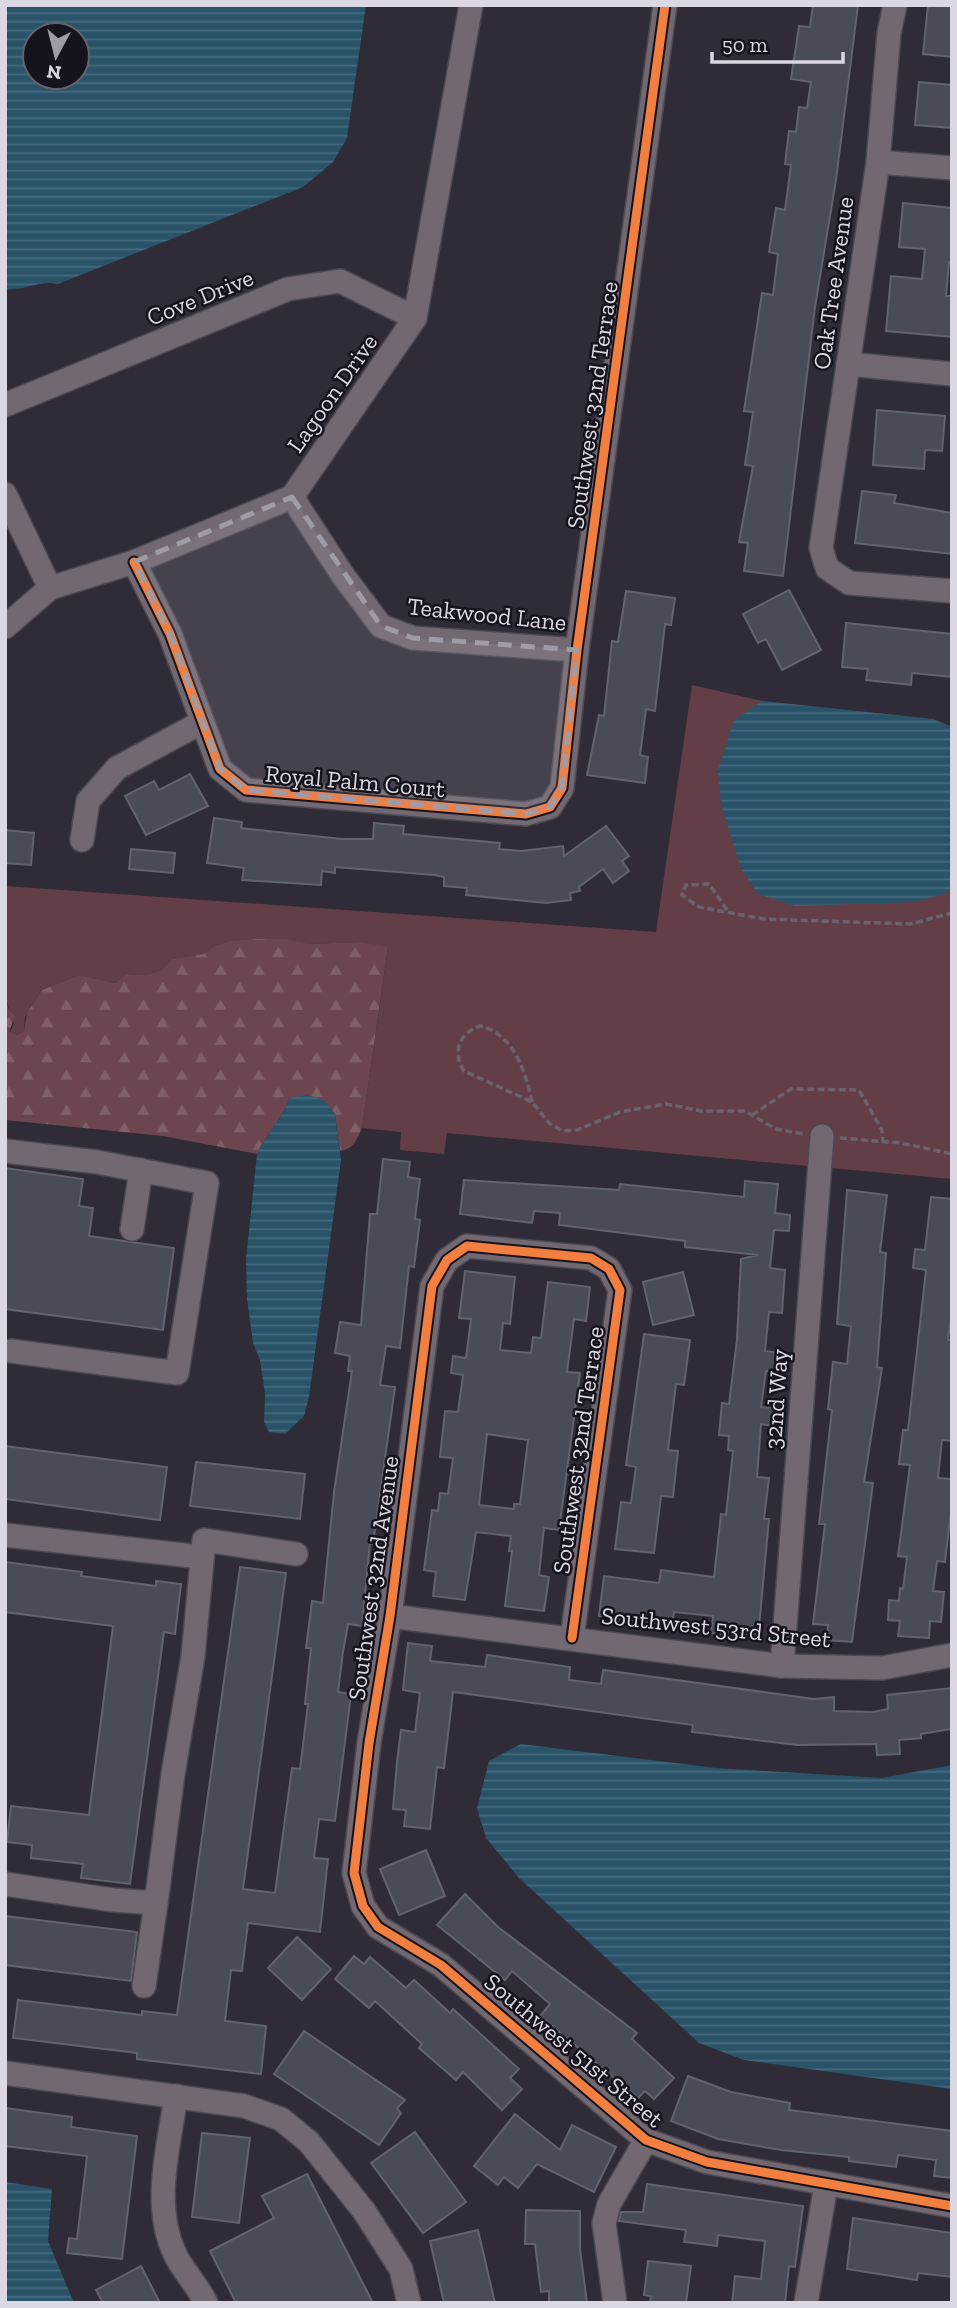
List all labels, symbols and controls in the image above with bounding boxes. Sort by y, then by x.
north arrow [21,21,91,91]
scale bar [712,21,843,65]
text: 50 m [722,32,768,57]
text: N [45,60,63,85]
street label: Oak Tree Avenue [807,195,859,371]
street label: Cove Drive [142,262,258,332]
street label: Southwest 32nd Terrace [560,279,624,531]
street label: Lagoon Drive [281,328,383,458]
street label: Teakwood Lane [406,591,568,637]
street label: Royal Palm Court [264,759,446,803]
street label: Southwest 32nd Terrace [546,1324,610,1576]
street label: 32nd Way [758,1347,794,1450]
street label: Southwest 32nd Avenue [341,1454,405,1702]
street label: Southwest 53rd Street [600,1601,832,1653]
street label: Southwest 51st Street [479,1967,669,2133]

